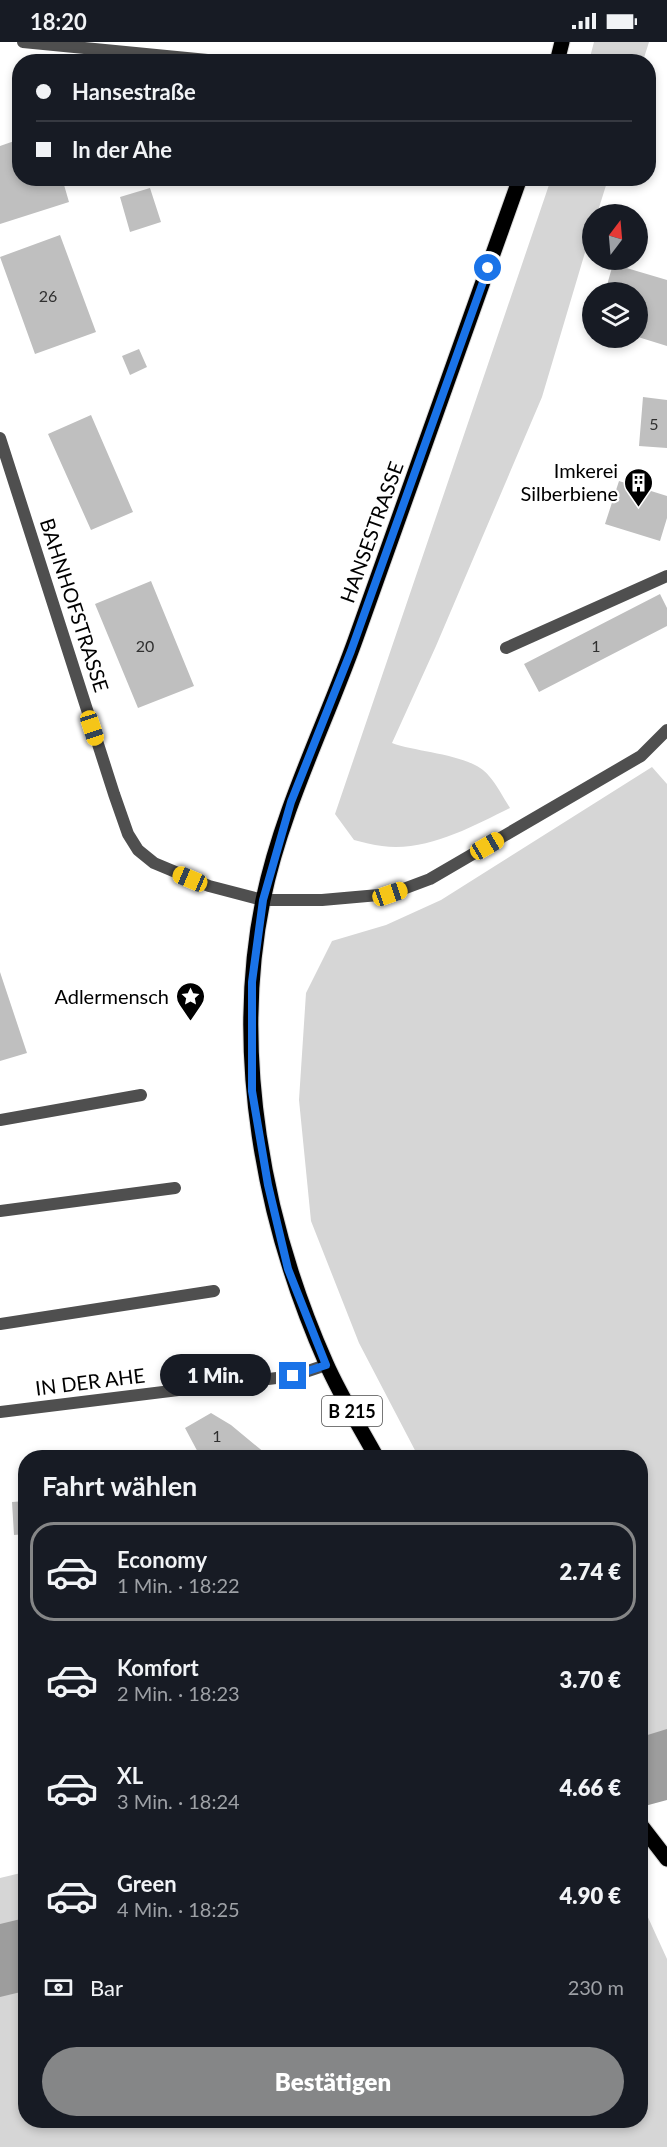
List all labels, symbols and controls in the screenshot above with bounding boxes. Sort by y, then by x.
text: 18:20 [30,8,87,35]
text: Hansestraße [72,78,196,105]
text: In der Ahe [72,136,172,163]
north arrow [582,204,648,270]
map controls [582,204,648,348]
route start [474,254,501,281]
button: layers [582,282,648,348]
house number: 26 [39,286,57,305]
house number: 5 [649,414,659,433]
street label: HANSESTRASSE [334,458,408,606]
place label: Imkerei Silberbiene [520,458,618,505]
building icon: Imkerei Silberbiene [623,466,655,508]
street label: BAHNHOFSTRASSE [36,515,114,695]
house number: 20 [136,636,154,655]
house number: 1 [591,636,601,655]
car [78,708,106,748]
car [467,829,507,863]
car [170,864,210,894]
car [370,880,410,908]
place icon: Adlermensch [174,980,206,1022]
place label: Adlermensch [54,984,169,1008]
callout: 1 Min. [161,1355,272,1397]
street label: IN DER AHE [34,1362,146,1400]
route end [279,1362,306,1389]
text: 1 Min. [187,1363,244,1387]
road number: B 215 [322,1396,382,1426]
house number: 1 [212,1426,222,1445]
text: Fahrt wählen [42,1469,197,1502]
icon: car [45,1545,99,1599]
text: Economy [117,1546,207,1573]
text: 2.74 € [560,1558,621,1585]
text: 1 Min. · 18:22 [117,1573,240,1597]
icon: car [45,1653,99,1707]
text: Komfort [117,1654,199,1681]
text: 3.70 € [560,1666,621,1693]
text: 2 Min. · 18:23 [117,1681,240,1705]
icon: car [45,1761,99,1815]
text: XL [117,1762,143,1789]
text: 4.66 € [560,1774,621,1801]
text: 3 Min. · 18:24 [117,1789,240,1813]
icon: car [45,1869,99,1923]
text: Green [117,1870,177,1897]
text: 4.90 € [560,1882,621,1909]
text: 4 Min. · 18:25 [117,1897,240,1921]
icon: cash [42,1971,75,2004]
text: Bar [90,1974,123,2001]
text: 230 m [568,1975,624,1999]
button: Bestätigen [42,2047,624,2116]

